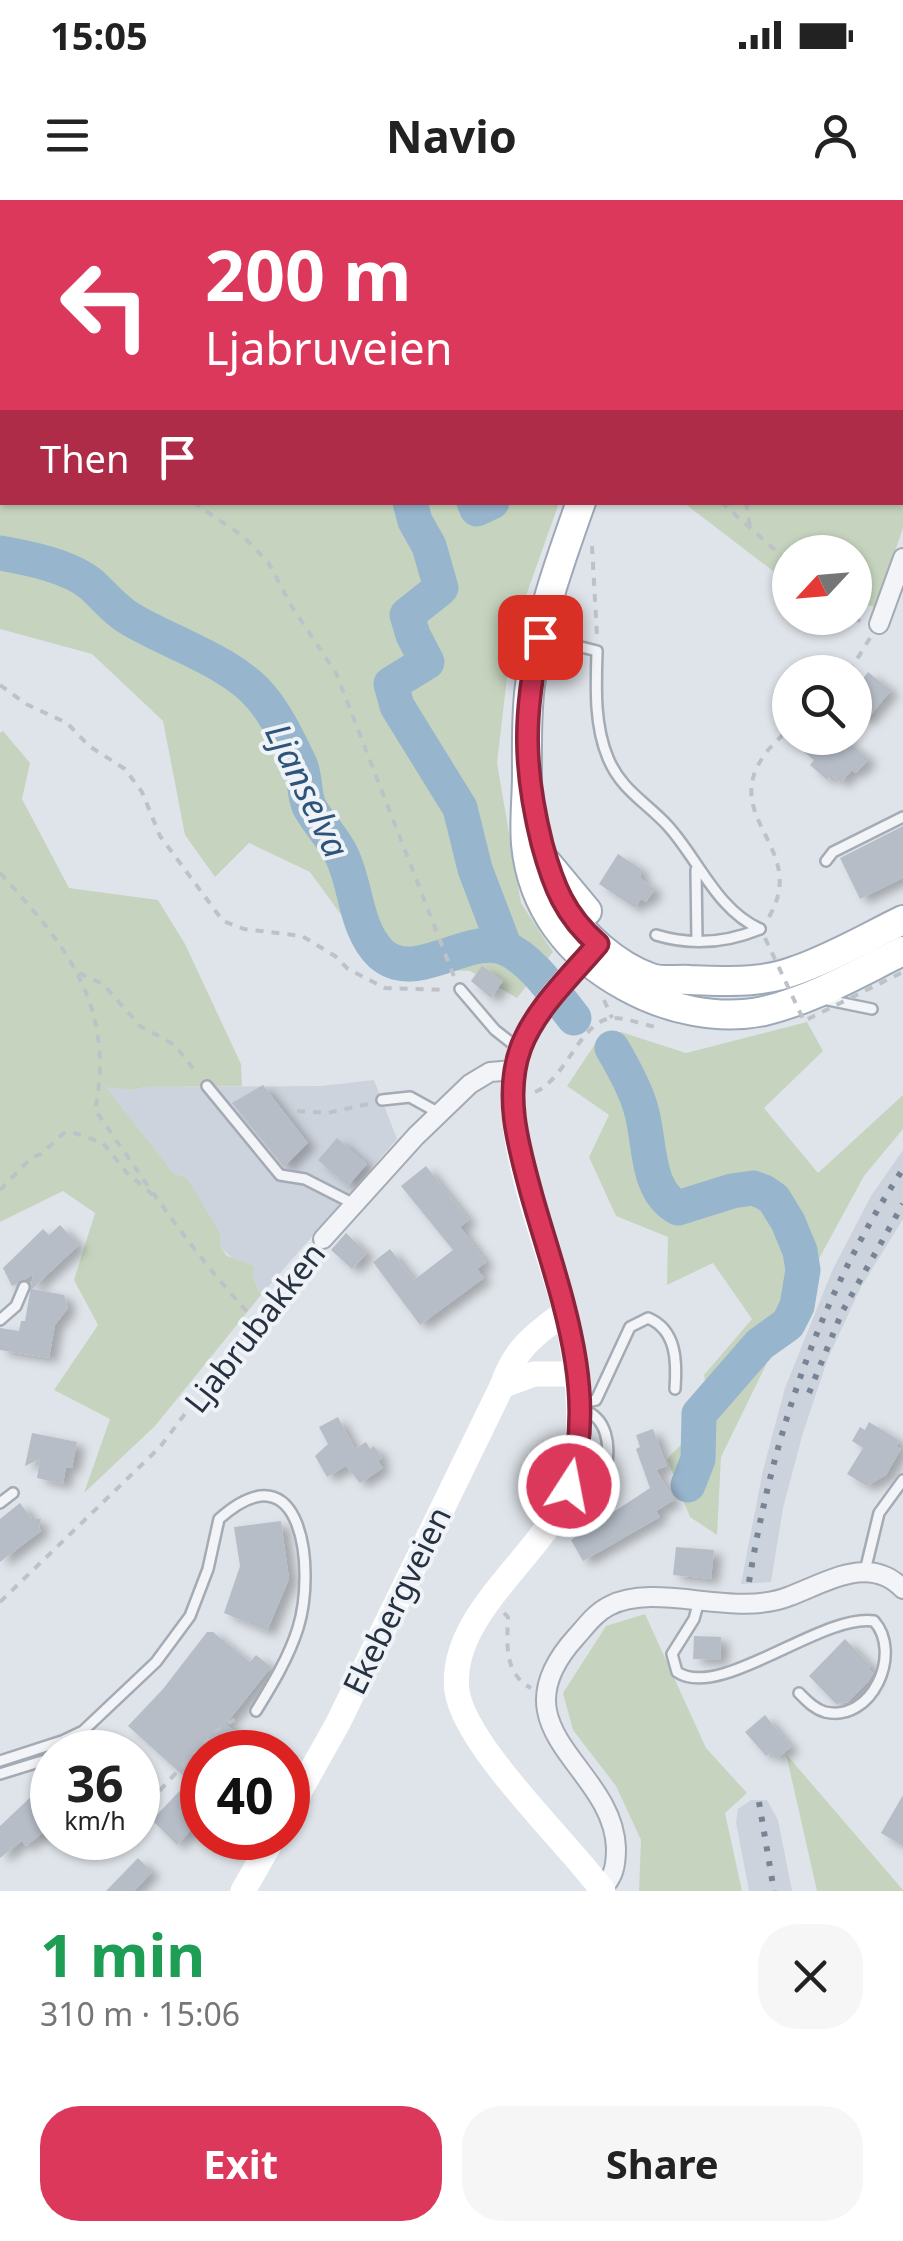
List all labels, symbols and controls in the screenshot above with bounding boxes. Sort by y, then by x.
text: 15:05 [50,9,148,61]
text: Navio [386,105,517,166]
icon: menu [40,108,95,163]
icon: person [808,108,863,163]
text: 200 m [205,226,412,322]
icon: left [40,240,170,370]
text: Ljabruveien [205,317,453,378]
icon: arrive [150,430,205,485]
text: Then [40,432,130,484]
north arrow [772,535,872,635]
map controls [772,535,872,755]
pin [498,595,583,680]
icon: arrive [513,610,568,665]
button: search [772,655,872,755]
water label: Ljanselva [255,715,361,865]
street label: Ljabrubakken [174,1233,334,1421]
position arrow [517,1434,621,1538]
street label: Ekebergveien [332,1499,460,1701]
speed limit sign: 40 [180,1730,310,1860]
text: 36 [66,1749,124,1817]
text: km/h [64,1803,126,1837]
text: 1 min [40,1913,205,1995]
button: close [758,1924,863,2029]
text: 310 m · 15:06 [40,1992,240,2035]
button: Exit [40,2106,442,2221]
button: Share [462,2106,863,2221]

